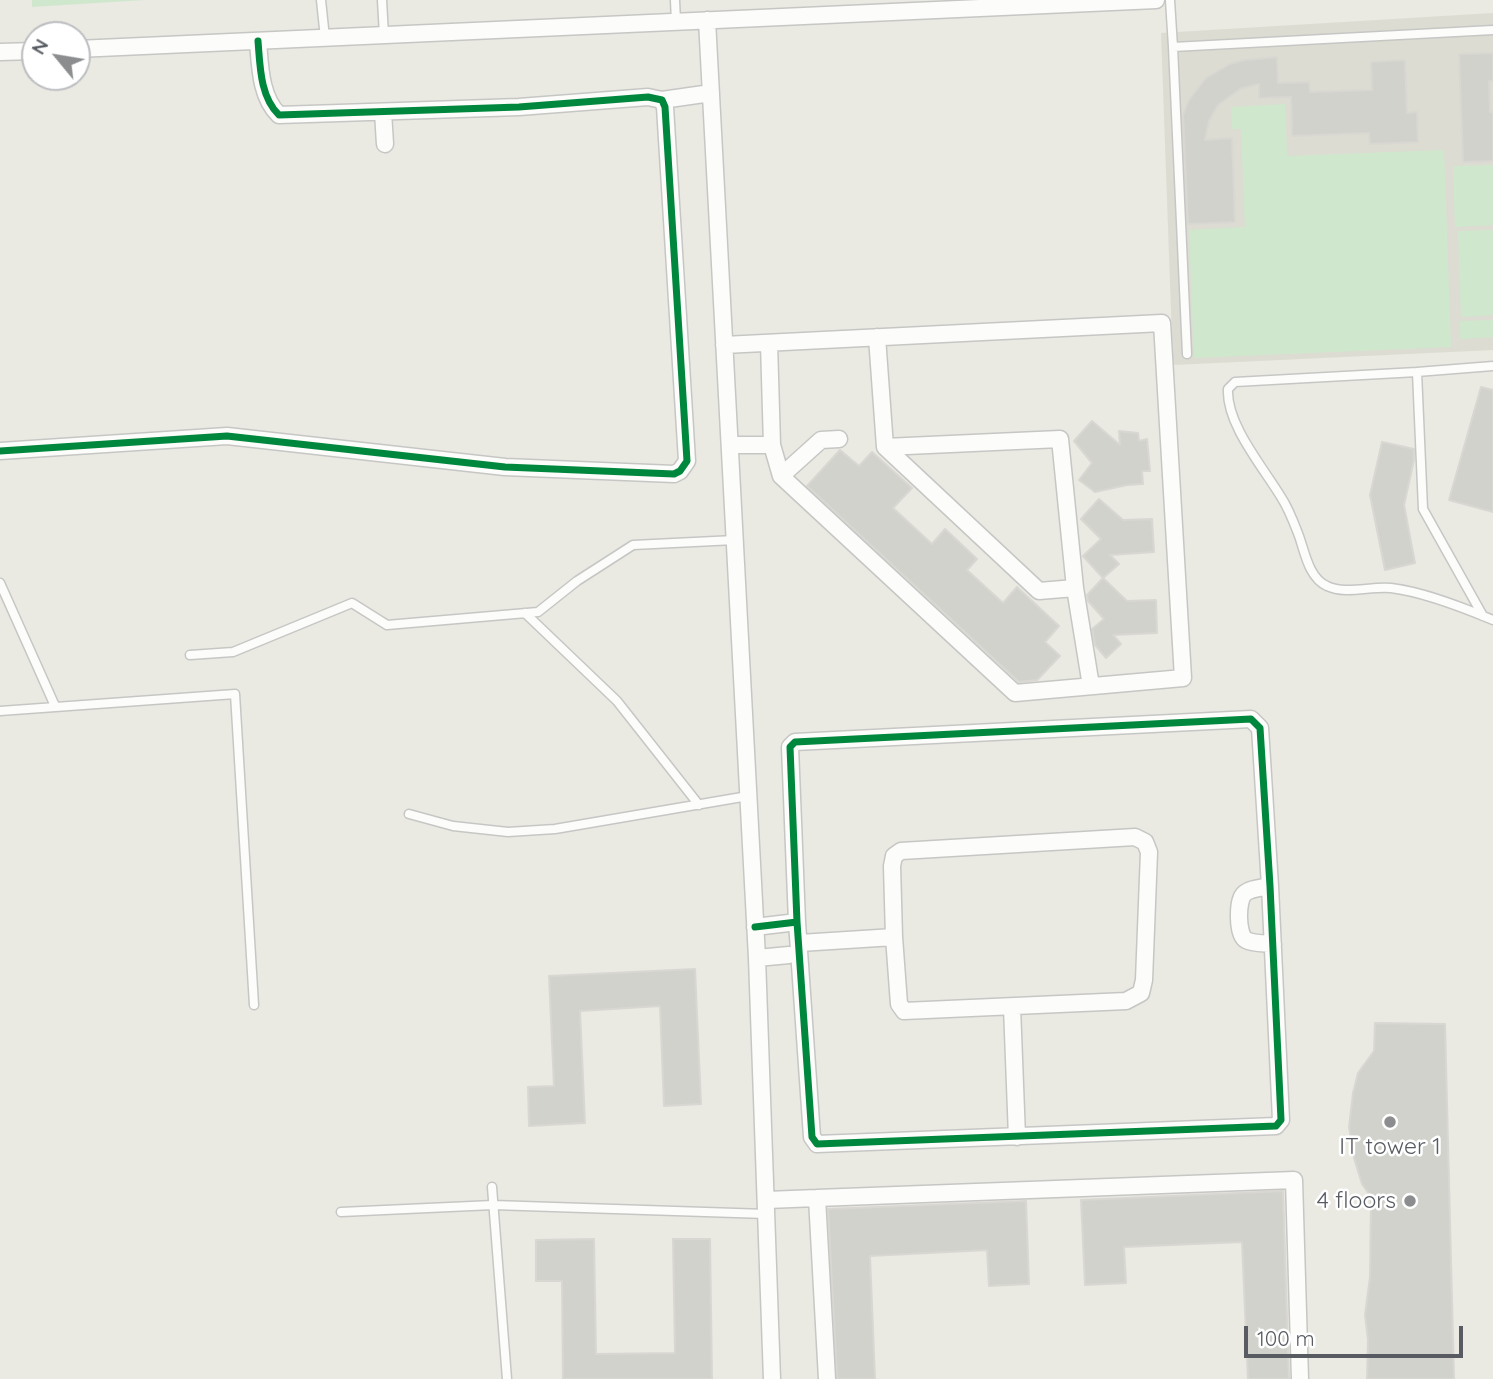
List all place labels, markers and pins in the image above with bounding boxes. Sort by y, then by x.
marker: IT tower 1 [1382,1114,1398,1130]
place label: IT tower 1 [1339,1133,1441,1161]
place label: 4 floors [1317,1187,1396,1215]
marker: 4 floors [1402,1193,1418,1209]

